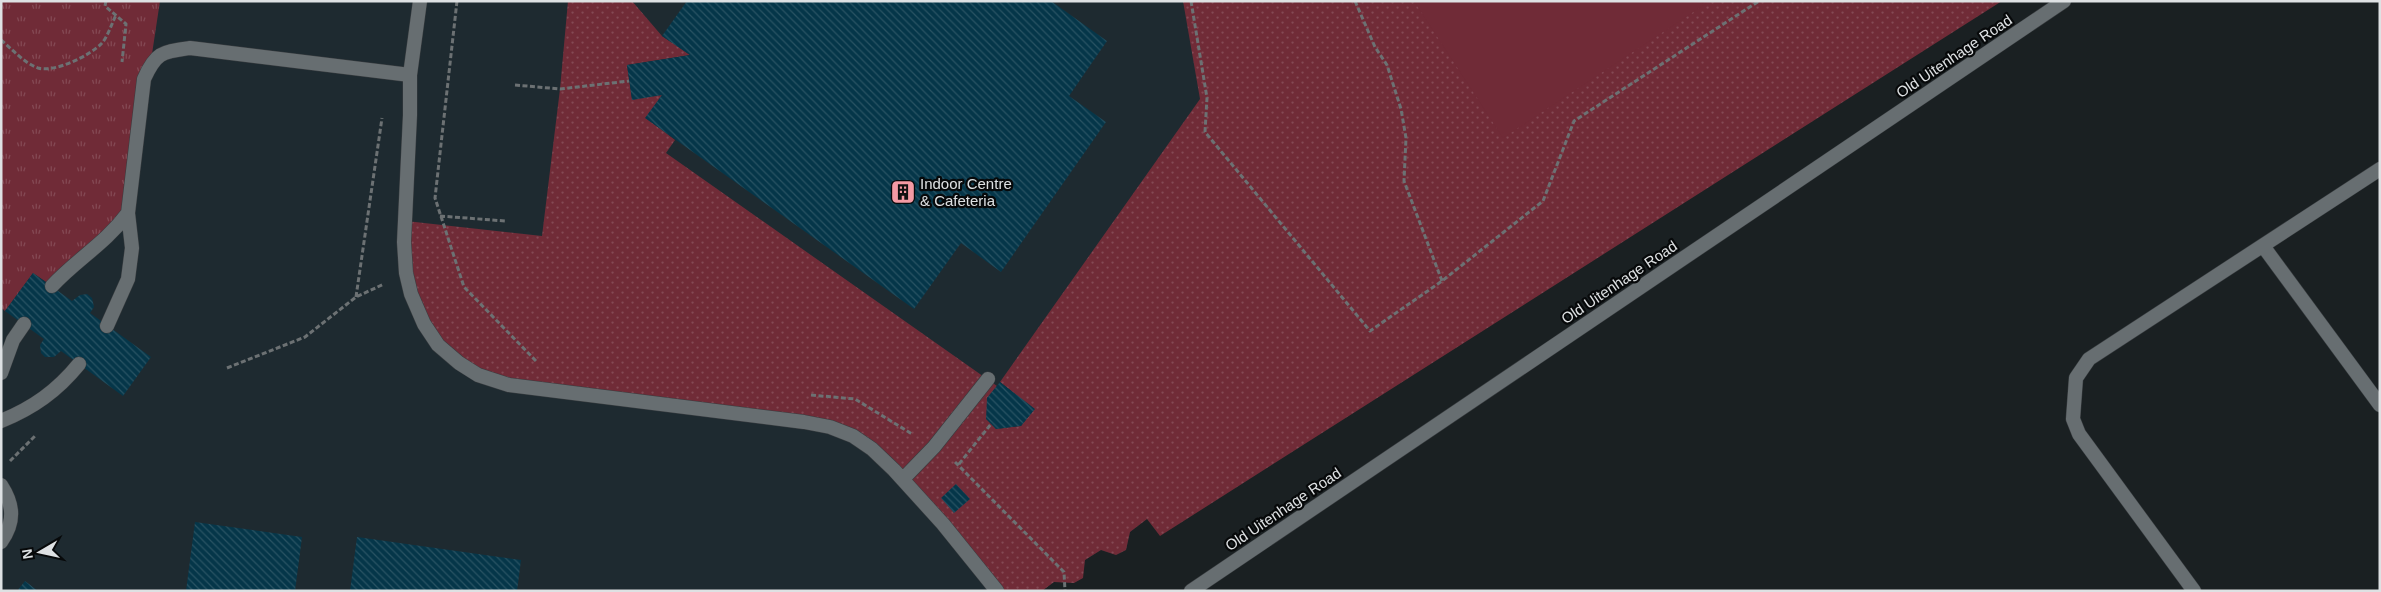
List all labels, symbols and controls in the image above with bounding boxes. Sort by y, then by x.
street label: Old Uitenhage Road [1893,11,2015,101]
place label: Indoor Centre & Cafeteria [920,175,1012,209]
building icon: Indoor Centre & Cafeteria [890,179,916,205]
street label: Old Uitenhage Road [1558,237,1680,327]
street label: Old Uitenhage Road [1222,464,1344,554]
north arrow [15,527,65,577]
text: N [18,548,36,560]

